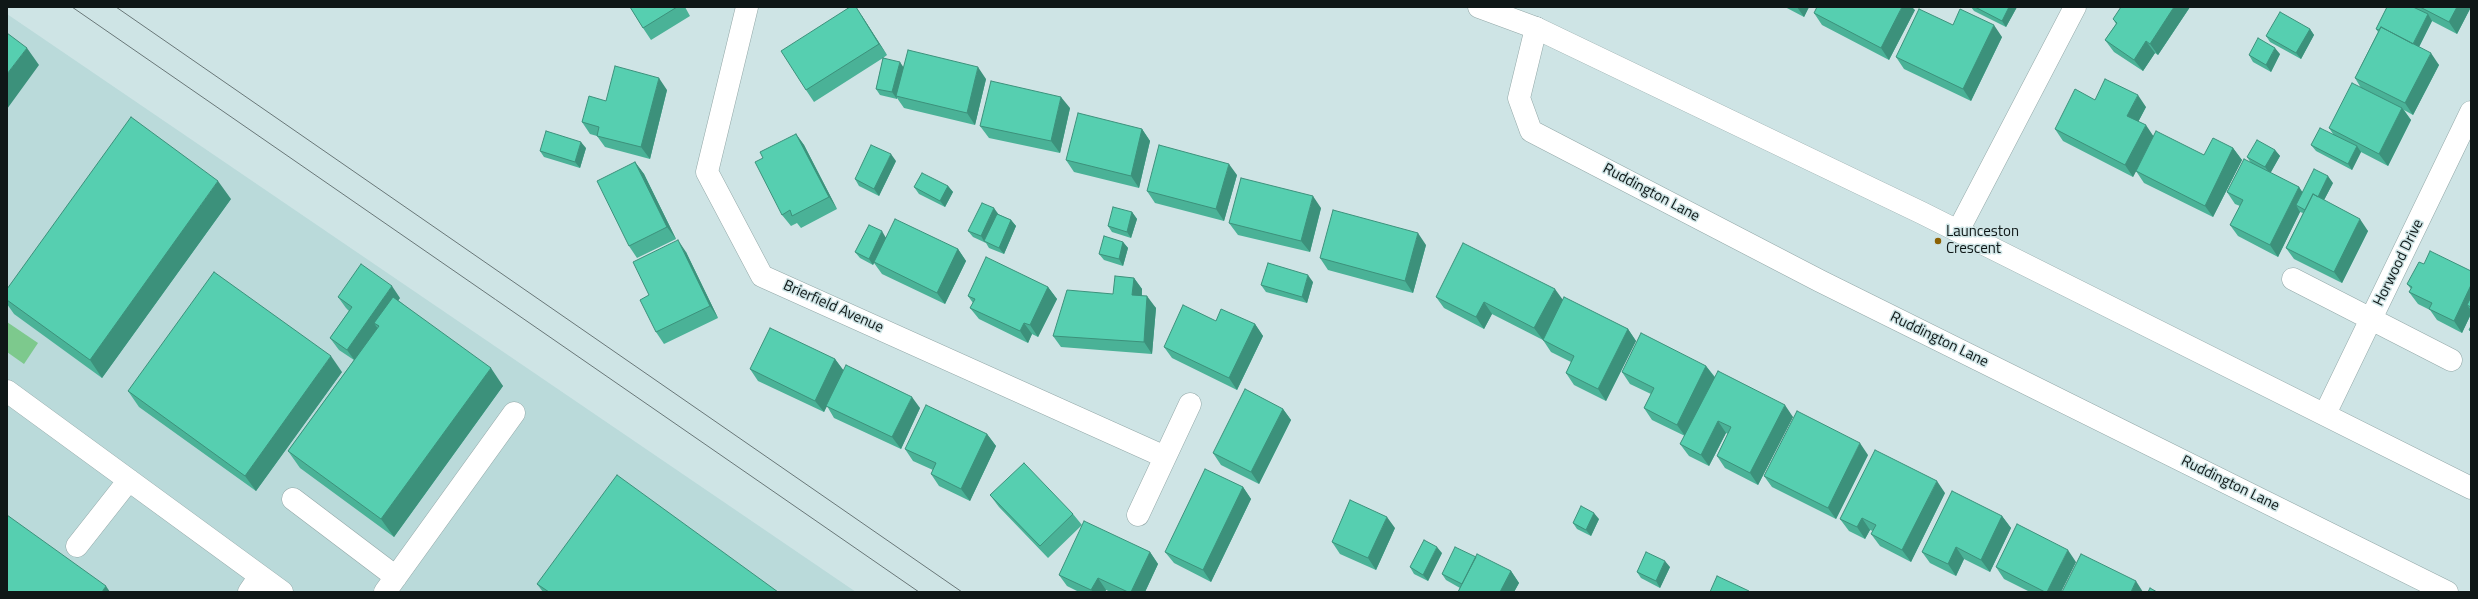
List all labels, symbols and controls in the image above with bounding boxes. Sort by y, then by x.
street label: Ruddington Lane [1600,160,1702,226]
street label: Horwood Drive [2370,217,2428,309]
place label: Launceston Crescent [1946,223,2019,258]
marker: Launceston Crescent [1933,236,1943,246]
street label: Brierfield Avenue [780,277,886,337]
street label: Ruddington Lane [1887,308,1991,372]
street label: Ruddington Lane [2178,452,2282,516]

